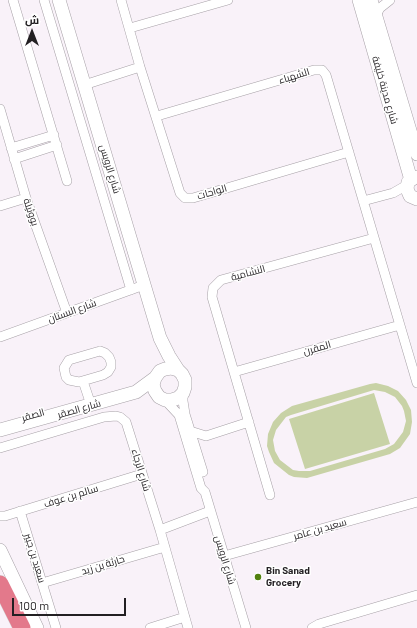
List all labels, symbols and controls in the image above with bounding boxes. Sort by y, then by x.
north arrow [12,12,52,52]
text: ش [25,13,39,26]
street label: شارع مدينة خليفة [370,55,400,125]
street label: الشهباء [277,66,311,86]
street label: شارع الرويس [97,143,123,195]
street label: الواحات [196,182,228,202]
street label: بووثيلة [21,197,41,227]
street label: النشامية [230,263,266,283]
street label: شارع البستان [46,297,98,325]
street label: المقرن [302,338,332,358]
street label: شارع الصقر [56,397,102,421]
street label: الصقر [20,406,46,424]
street label: شارع الرجاء [129,447,153,493]
street label: سالم بن عوف [42,482,100,510]
street label: سعيد بن عامر [292,516,348,542]
street label: سعيد بن جبير [22,532,48,584]
street label: شارع الرويس [212,534,238,586]
street label: حارثة بن زيد [80,553,126,577]
place label: Bin Sanad Grocery [266,565,310,588]
marker: Bin Sanad Grocery [253,572,263,582]
scale bar [14,590,128,616]
text: 100 m [19,598,49,612]

